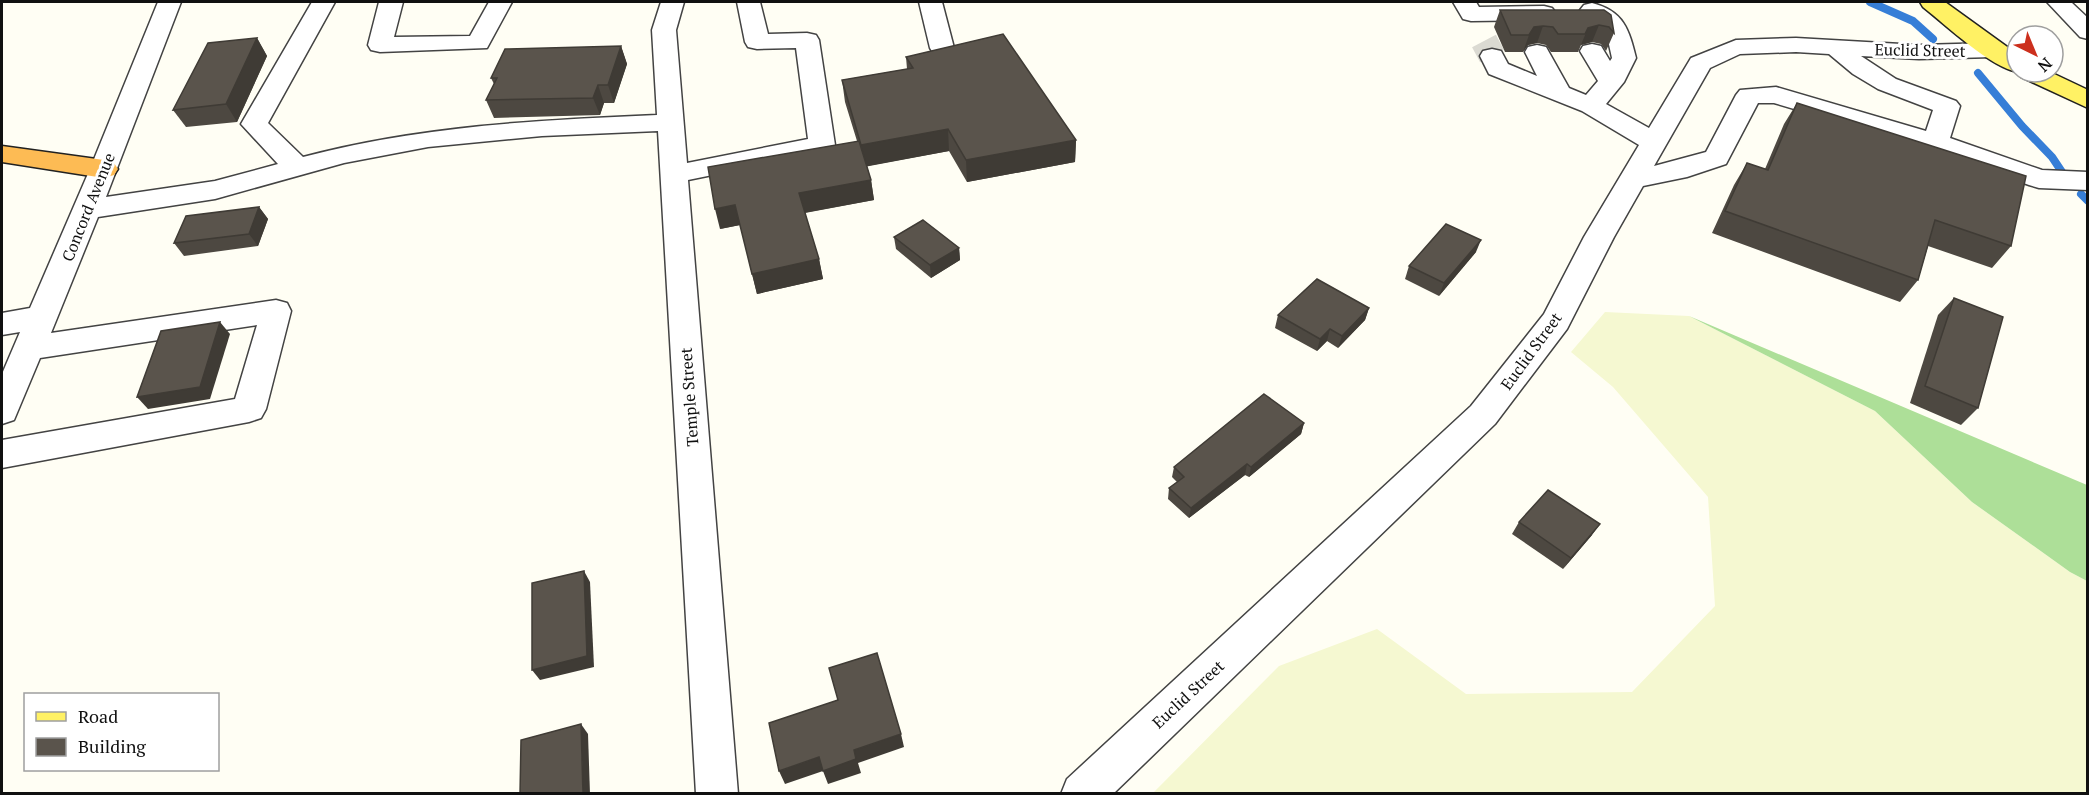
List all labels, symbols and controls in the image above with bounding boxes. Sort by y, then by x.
north arrow [2005,24,2065,84]
street label: Euclid Street [1874,38,1966,62]
text: N [2033,53,2057,77]
street label: Concord Avenue [56,149,120,265]
street label: Euclid Street [1495,308,1567,394]
street label: Temple Street [675,347,703,447]
street label: Euclid Street [1147,655,1229,733]
legend [24,693,219,771]
text: Road [78,704,118,728]
text: Building [78,734,146,758]

